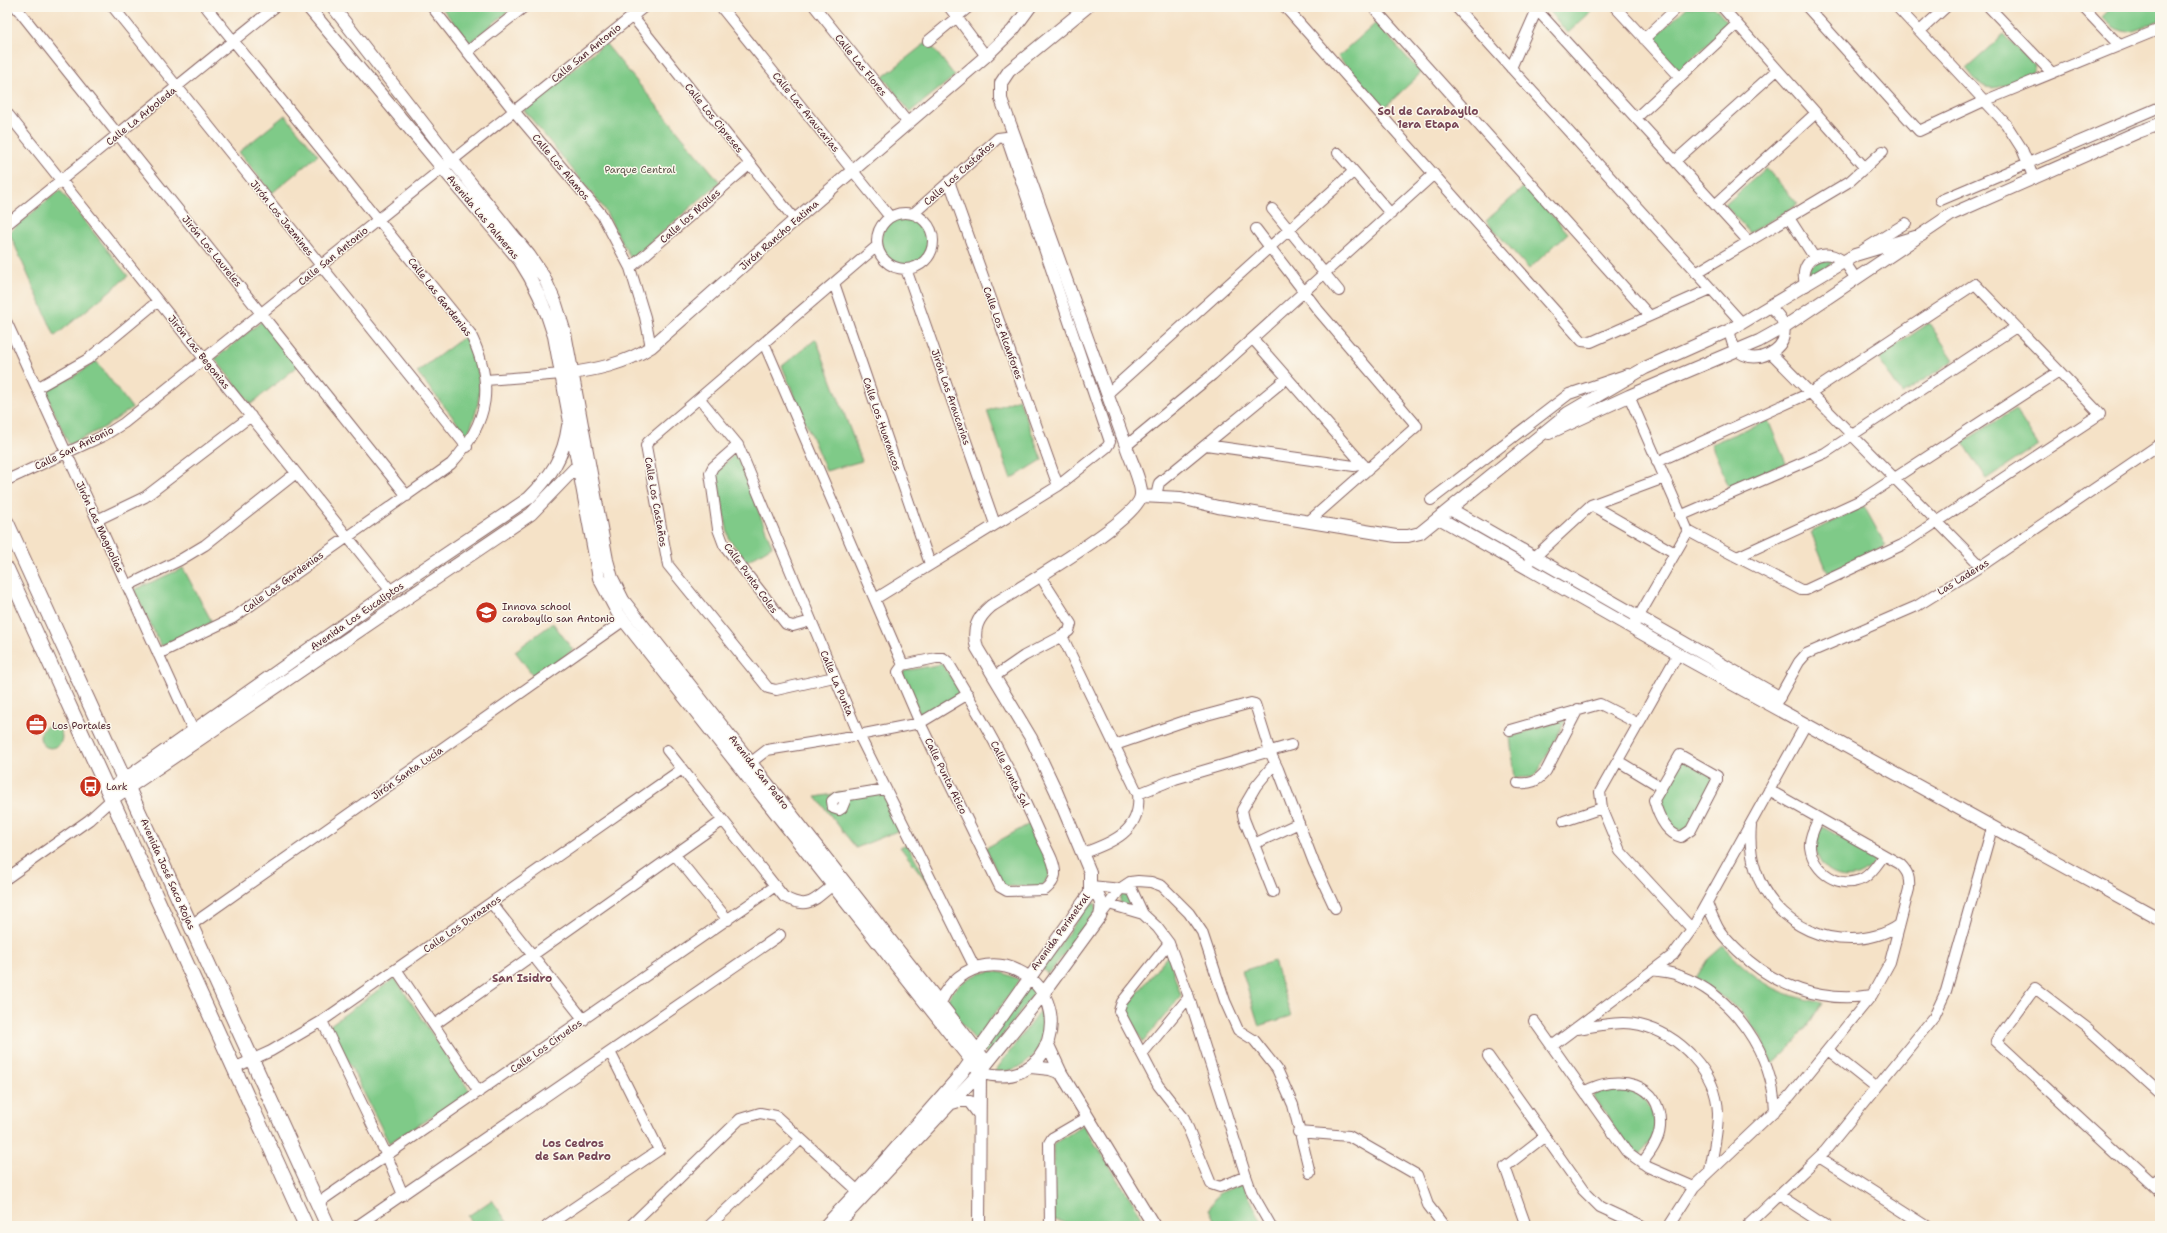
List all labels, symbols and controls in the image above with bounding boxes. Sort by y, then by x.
street label: Calle San Antonio [548,21,624,85]
street label: Calle Las Flores [832,31,890,99]
street label: Calle Las Araucarias [770,69,842,155]
street label: Calle Los Cipreses [682,80,746,156]
street label: Calle La Arboleda [103,83,179,148]
district label: Sol de Carabayllo 1era Etapa [1378,104,1478,132]
street label: Calle Los Alamos [529,131,593,203]
street label: Calle Los Castaños [921,138,997,208]
park label: Parque Central [604,163,676,176]
street label: Avenida Las Palmeras [444,172,522,262]
street label: Jirón Los Jazmines [248,178,317,258]
street label: Calle los Molles [657,186,723,246]
street label: Jirón Rancho Fatima [737,197,822,273]
street label: Jirón Los Laureles [179,213,245,289]
street label: Calle San Antonio [295,224,371,288]
street label: Calle Las Gardenias [405,255,475,339]
street label: Calle Los Alcanfores [980,285,1026,381]
street label: Jirón Las Begonias [165,312,233,392]
street label: Jirón Las Araucarias [929,347,974,447]
street label: Calle Los Huarancos [860,376,904,472]
street label: Calle San Antonio [32,423,116,473]
street label: Calle Los Castaños [642,456,670,548]
street label: Jirón Las Magnolias [73,479,127,575]
street label: Calle Punta Coles [721,540,781,616]
street label: Calle Las Gardenias [240,548,326,616]
street label: Las Laderas [1935,556,1991,598]
street label: Avenida Los Eucaliptos [308,579,406,653]
school or university icon: Innova school carabayllo san Antonio [473,599,499,625]
place label: Innova school carabayllo san Antonio [502,600,615,625]
street label: Calle La Punta [817,648,857,718]
office icon: Los Portales [23,712,49,738]
place label: Los Portales [52,719,111,732]
street label: Avenida San Pedro [726,732,792,812]
street label: Calle Punta Atico [922,736,970,816]
street label: Calle Punta Sal [988,739,1032,809]
street label: Jirón Santa Lucía [369,743,446,802]
bus stop icon: Lark [77,773,103,799]
place label: Lark [106,780,128,793]
street label: Avenida José Saco Rojas [138,816,198,932]
street label: Avenida Perimetral [1028,891,1092,973]
street label: Calle Los Duraznos [421,892,503,956]
district label: San Isidro [492,971,552,986]
street label: Calle Los Ciruelos [507,1016,585,1076]
district label: Los Cedros de San Pedro [535,1136,611,1164]

